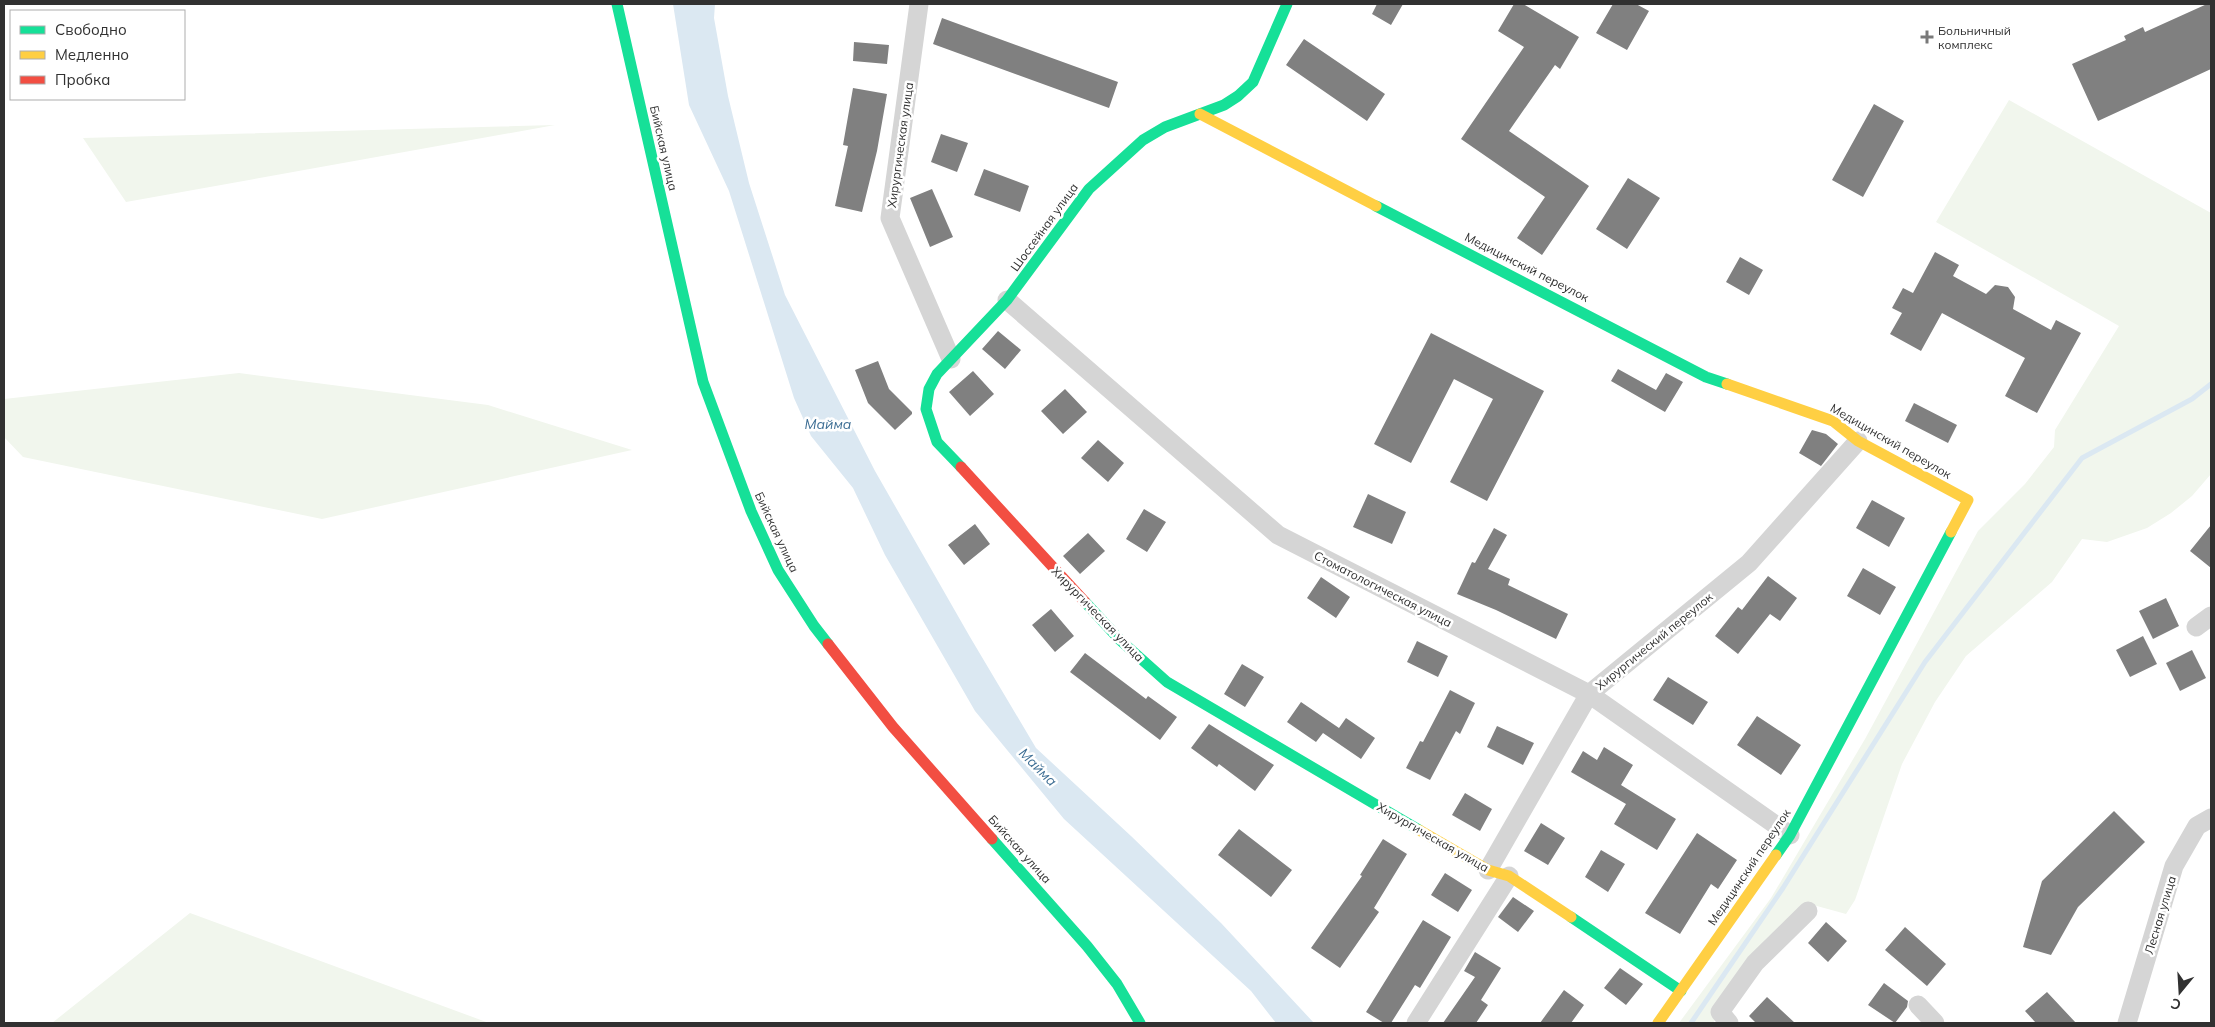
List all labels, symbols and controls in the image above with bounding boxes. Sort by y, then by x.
legend [10,10,185,100]
text: Свободно [55,20,127,39]
place label: Больничный комплекс [1938,23,2011,52]
marker: Больничный комплекс [1920,30,1934,44]
text: Медленно [55,45,129,64]
text: Пробка [55,70,110,89]
street label: Хирургическая улица [884,81,916,209]
street label: Бийская улица [647,104,681,192]
street label: Шоссейная улица [1007,180,1081,274]
street label: Медицинский переулок [1462,229,1592,305]
street label: Медицинский переулок [1828,400,1955,482]
water label: Майма [805,415,852,433]
street label: Бийская улица [752,489,802,575]
street label: Стоматологическая улица [1312,548,1454,630]
street label: Хирургическая улица [1049,563,1147,665]
street label: Хирургический переулок [1592,589,1716,693]
water label: Майма [1015,744,1061,790]
street label: Хирургическая улица [1375,799,1491,875]
street label: Медицинский переулок [1704,805,1794,928]
street label: Бийская улица [985,812,1055,886]
street label: Лесная улица [2141,874,2179,956]
north arrow [2155,967,2205,1017]
text: С [2169,994,2183,1014]

